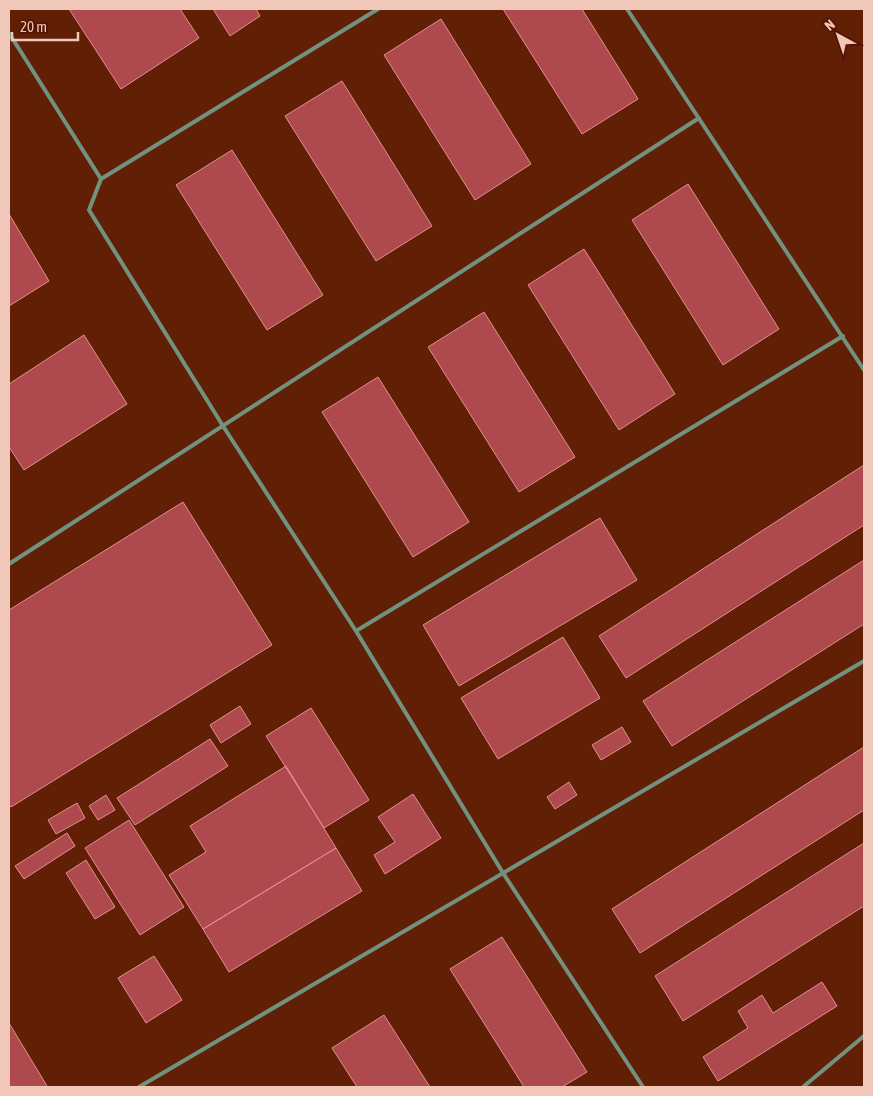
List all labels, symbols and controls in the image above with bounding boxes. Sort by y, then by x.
scale bar [12,10,79,42]
north arrow [813,10,863,60]
text: N [821,16,838,34]
text: 20 m [20,18,47,35]

